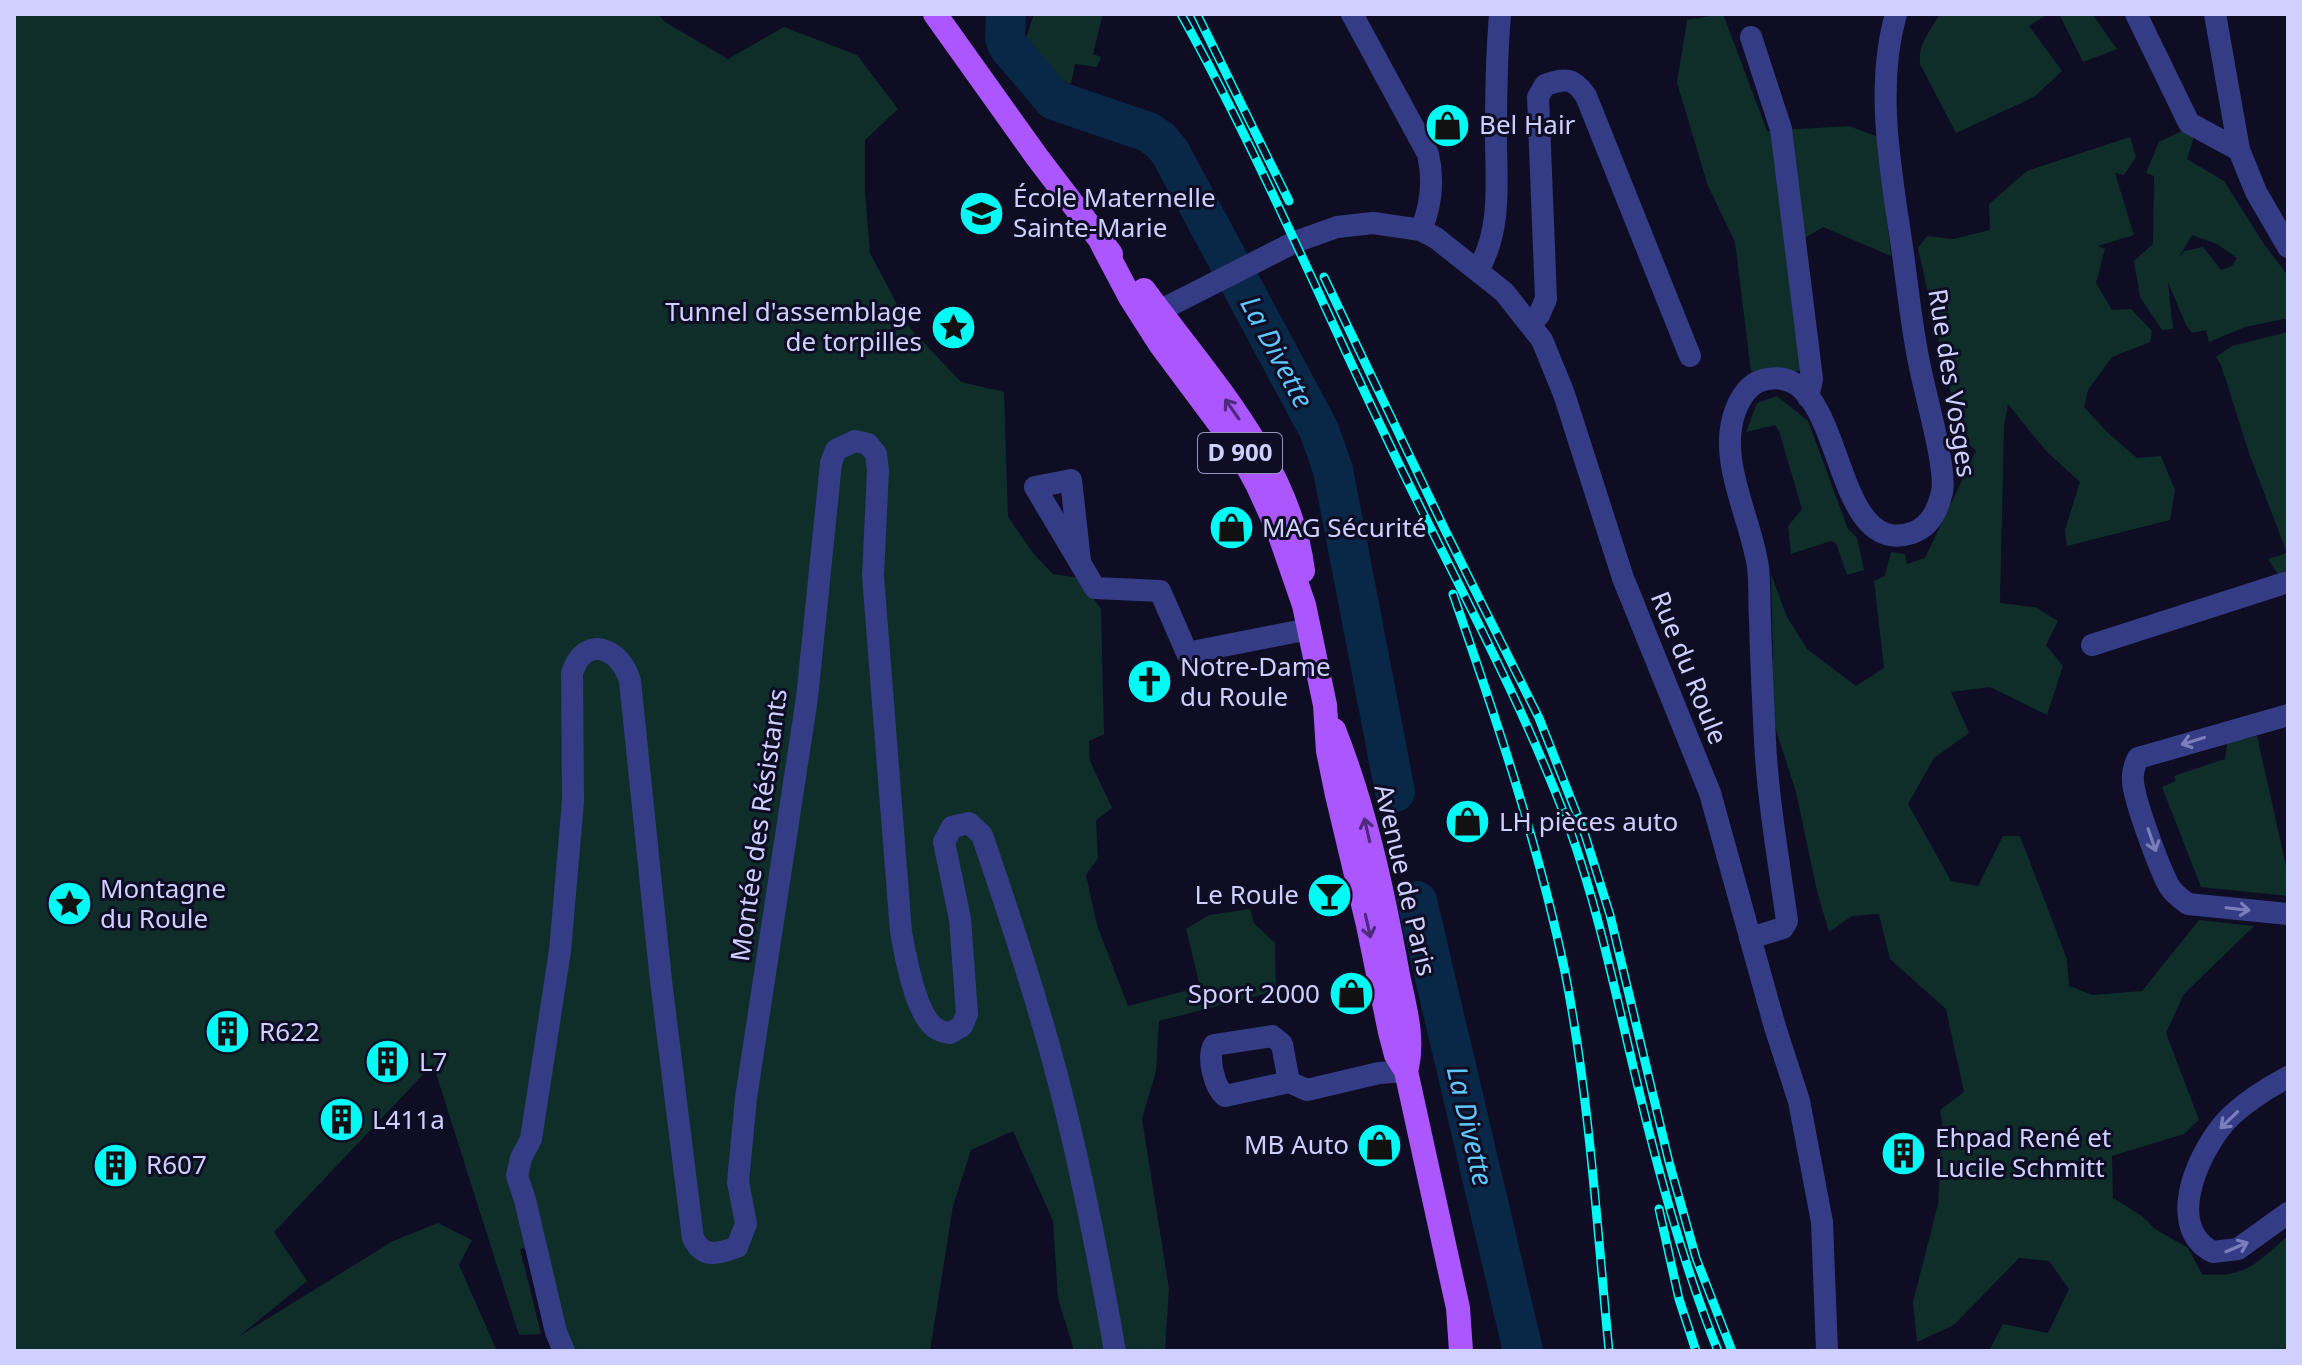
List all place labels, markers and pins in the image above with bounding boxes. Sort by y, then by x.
shop icon: Bel Hair [1424,101,1472,149]
place label: Bel Hair [1479,106,1576,142]
place label: École Maternelle Sainte-Marie [1013,179,1216,245]
school or university icon: École Maternelle Sainte-Marie [958,189,1006,237]
place label: Tunnel d'assemblage de torpilles [665,293,922,359]
place icon: Tunnel d'assemblage de torpilles [929,303,977,351]
shop icon: MAG Sécurité [1207,504,1255,552]
place label: MAG Sécurité [1262,509,1426,545]
place label: Notre-Dame du Roule [1180,648,1331,714]
church icon: Notre-Dame du Roule [1125,658,1173,706]
shop icon: LH pièces auto [1444,798,1492,846]
place label: LH pièces auto [1499,803,1678,839]
place label: Montagne du Roule [100,870,226,936]
bar icon: Le Roule [1306,871,1354,919]
place label: Le Roule [1195,876,1299,912]
place icon: Montagne du Roule [45,880,93,928]
shop icon: Sport 2000 [1327,970,1375,1018]
place label: Sport 2000 [1188,975,1320,1011]
building icon: R622 [204,1008,252,1056]
place label: R622 [259,1013,320,1049]
building icon: L7 [364,1038,412,1086]
place label: L7 [419,1043,448,1079]
building icon: L411a [317,1096,365,1144]
place label: L411a [372,1101,445,1137]
place label: Ehpad René et Lucile Schmitt [1935,1119,2111,1185]
shop icon: MB Auto [1356,1121,1404,1169]
place label: MB Auto [1244,1126,1349,1162]
building icon: Ehpad René et Lucile Schmitt [1880,1129,1928,1177]
building icon: R607 [91,1141,139,1189]
place label: R607 [146,1146,207,1182]

